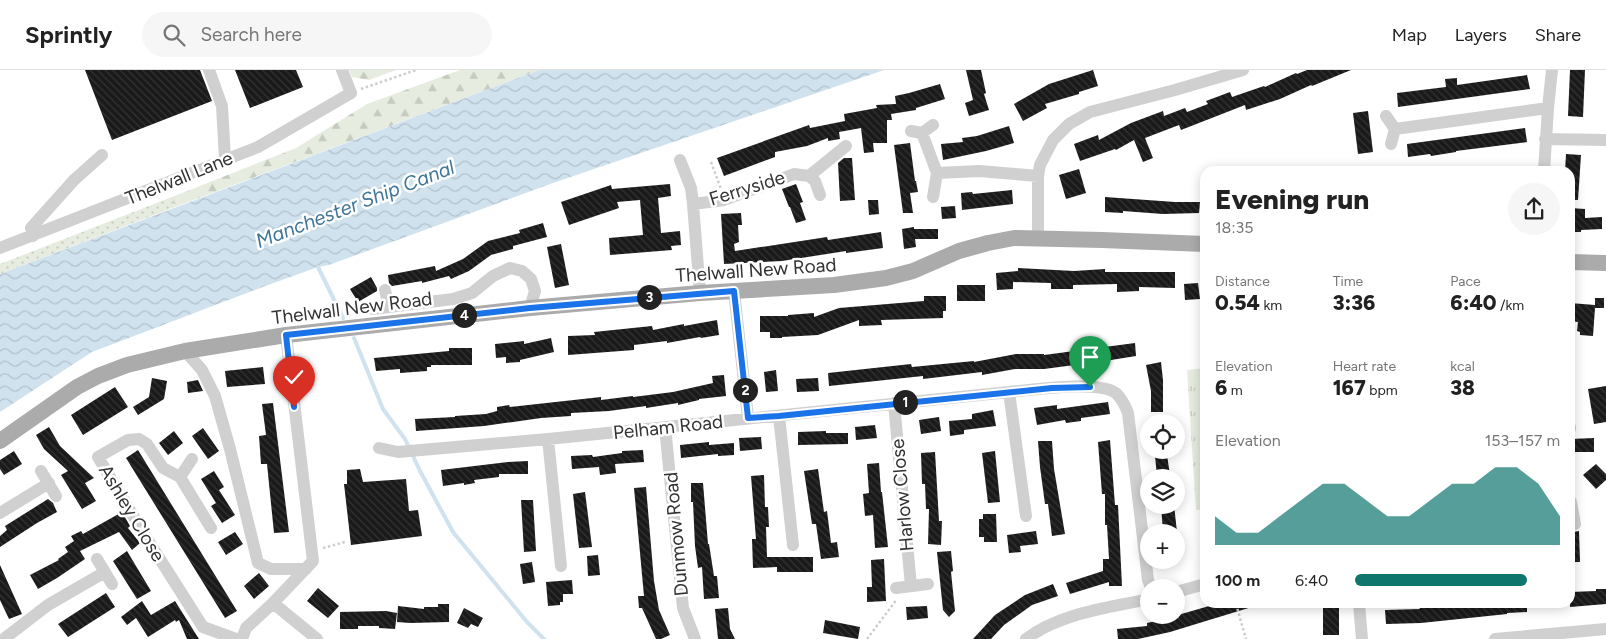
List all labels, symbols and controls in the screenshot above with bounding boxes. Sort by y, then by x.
search box [142,12,492,57]
text: Sprintly [25,20,112,49]
icon: search [160,21,188,49]
text: Search here [200,23,302,46]
text: Map [1392,24,1427,46]
text: Layers [1455,24,1507,46]
text: Share [1535,24,1581,46]
street label: Thelwall Lane [122,146,236,210]
water label: Manchester Ship Canal [252,155,458,253]
street label: Ferryside [706,166,788,210]
text: Evening run [1215,182,1369,216]
button: share [1508,183,1560,235]
text: 18:35 [1215,218,1253,237]
street label: Thelwall New Road [675,253,837,287]
text: Distance [1215,273,1270,290]
text: Time [1333,273,1363,290]
text: Pace [1450,273,1481,290]
pin: 3 [636,284,662,310]
street label: Thelwall New Road [271,287,433,329]
text: 3 [646,289,653,306]
text: 0.54 [1215,290,1260,315]
text: 3:36 [1333,290,1375,315]
text: 6:40 [1450,290,1497,315]
text: km [1260,297,1282,314]
text: /km [1497,297,1524,314]
pin: 4 [452,302,476,328]
text: 4 [460,307,469,324]
pin [1069,336,1111,387]
icon: arrive [1076,343,1104,371]
pin [273,356,315,407]
text: Elevation [1215,358,1273,375]
text: Heart rate [1333,358,1396,375]
text: kcal [1450,358,1475,375]
icon: check [280,363,308,391]
text: 6 [1215,375,1227,400]
text: 167 [1333,375,1366,400]
text: 38 [1450,375,1475,400]
pin: 2 [732,378,758,402]
text: 2 [741,382,750,399]
text: m [1227,382,1243,399]
text: bpm [1366,382,1398,399]
pin: 1 [892,390,918,414]
text: 1 [903,394,908,411]
street label: Pelham Road [612,410,724,444]
map controls [1140,414,1185,624]
button: locate [1140,414,1185,459]
text: Elevation [1215,431,1281,450]
text: 153–157 m [1485,431,1560,450]
street label: Harlow Close [886,438,918,552]
street label: Ashley Close [94,460,170,566]
button: layers [1140,469,1185,514]
street label: Dunmow Road [659,471,693,597]
button: + [1140,524,1185,569]
text: 100 m [1215,571,1260,590]
text: 6:40 [1295,571,1328,590]
button: − [1140,579,1185,624]

